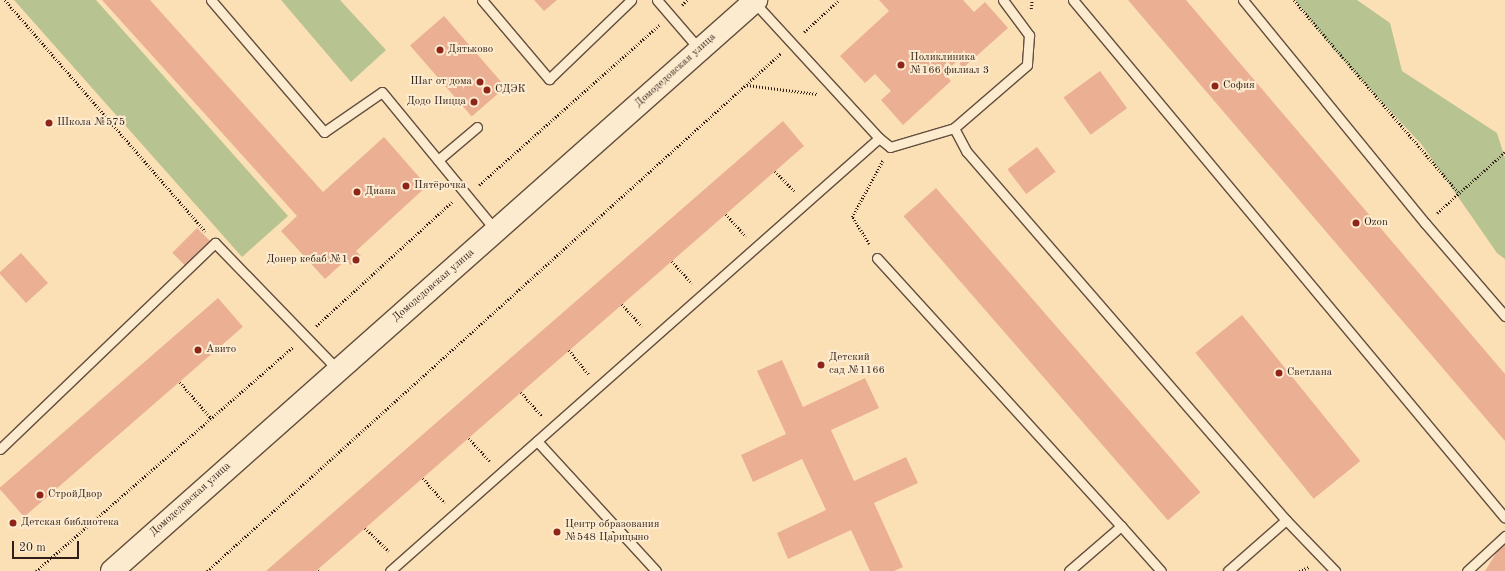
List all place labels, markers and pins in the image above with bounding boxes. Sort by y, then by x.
place label: Дятьково [448,43,493,57]
marker: Дятьково [435,45,445,55]
place label: Поликлиника №166 филиал 3 [910,52,989,78]
marker: Поликлиника №166 филиал 3 [895,59,907,71]
place label: Шаг от дома [410,75,472,89]
marker: Шаг от дома [475,77,485,87]
place label: София [1223,79,1255,93]
marker: София [1210,81,1220,91]
place label: СДЭК [495,83,526,97]
marker: СДЭК [482,85,492,95]
place label: Додо Пицца [407,95,466,109]
marker: Додо Пицца [469,97,479,107]
place label: Школа №575 [57,116,125,130]
marker: Школа №575 [44,118,54,128]
place label: Пятёрочка [414,179,466,193]
marker: Пятёрочка [401,181,411,191]
place label: Диана [365,185,396,199]
marker: Диана [352,187,362,197]
place label: Ozon [1364,216,1388,230]
marker: Ozon [1351,218,1361,228]
place label: Донер кебаб №1 [266,253,348,267]
marker: Донер кебаб №1 [351,255,361,265]
place label: Авито [206,343,236,357]
marker: Авито [193,345,203,355]
place label: Детский сад №1166 [829,352,885,378]
marker: Детский сад №1166 [816,360,826,370]
place label: Светлана [1287,366,1332,380]
marker: Светлана [1274,368,1284,378]
place label: СтройДвор [48,488,102,502]
marker: СтройДвор [35,490,45,500]
place label: Детская библиотека [21,516,119,530]
marker: Детская библиотека [8,518,18,528]
place label: Центр образования №548 Царицыно [565,519,660,545]
marker: Центр образования №548 Царицыно [552,527,562,537]

